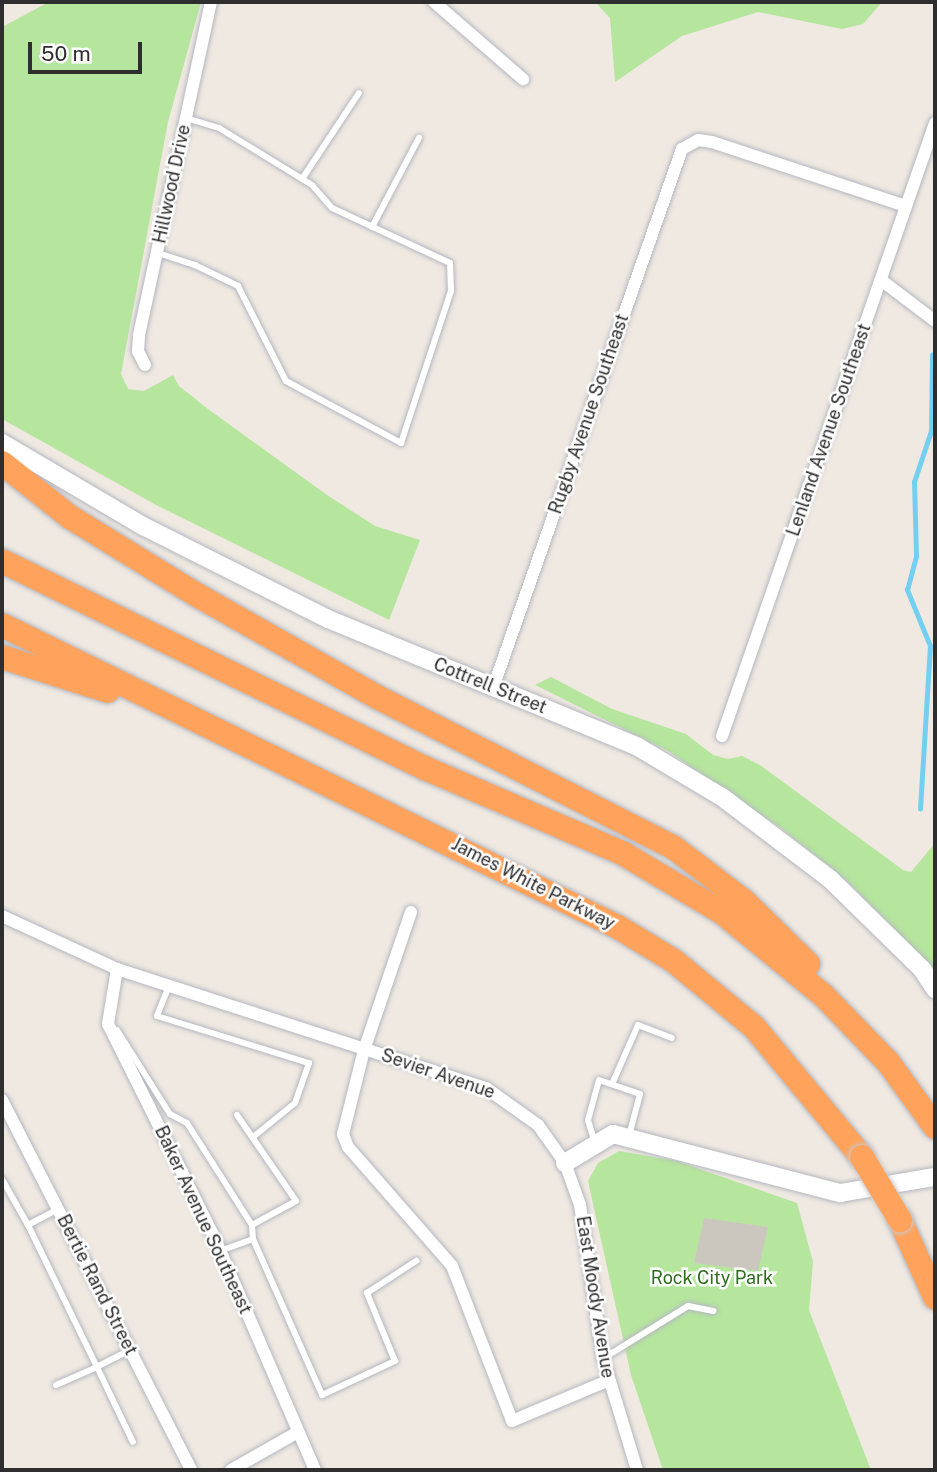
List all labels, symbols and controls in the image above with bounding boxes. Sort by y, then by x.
scale bar [32,28,145,72]
text: 50 m [41,41,91,66]
street label: Hillwood Drive [149,123,195,245]
street label: Rugby Avenue Southeast [545,311,633,517]
street label: Lenland Avenue Southeast [782,321,876,539]
street label: Cottrell Street [430,654,550,718]
street label: James White Parkway [447,833,619,935]
street label: Sevier Avenue [378,1044,498,1104]
street label: Baker Avenue Southeast [150,1122,256,1318]
street label: Bertie Rand Street [52,1211,142,1359]
street label: East Moody Avenue [572,1214,618,1380]
park label: Rock City Park [651,1267,773,1289]

